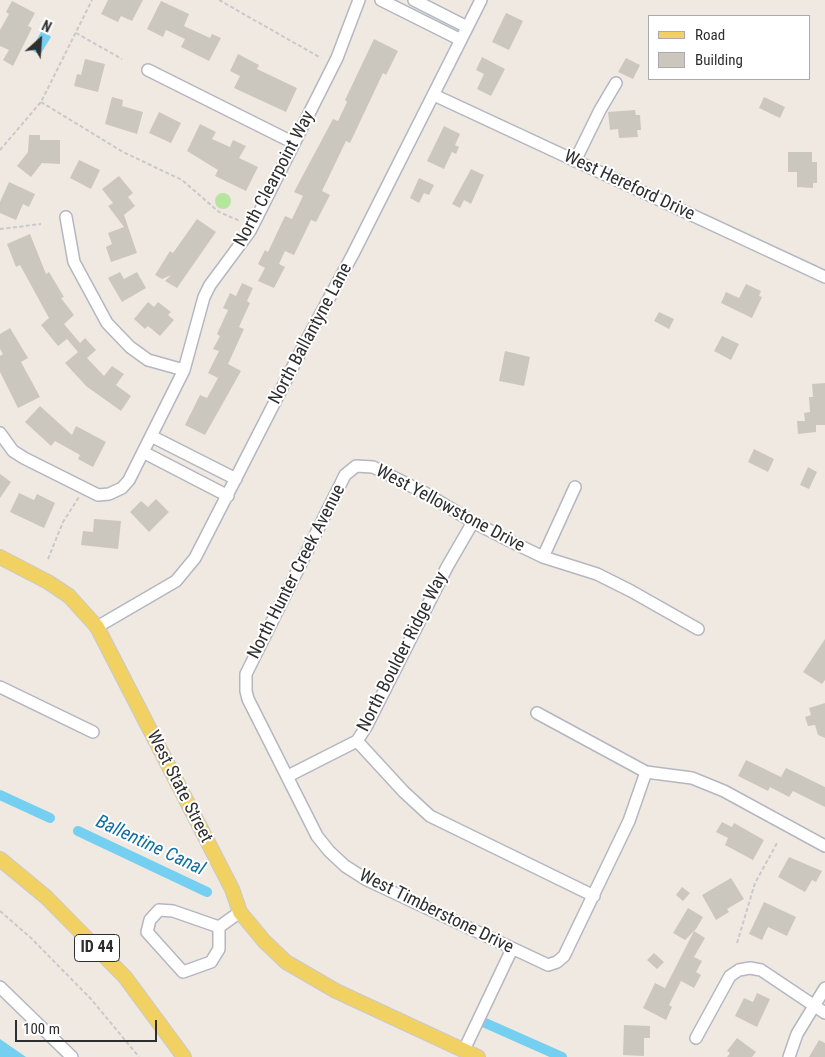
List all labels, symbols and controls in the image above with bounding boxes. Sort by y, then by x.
north arrow [15,15,65,65]
legend [648,15,810,80]
text: N [39,17,54,36]
text: Road [695,26,725,44]
text: Building [695,51,743,69]
street label: North Clearpoint Way [230,107,320,251]
street label: West Hereford Drive [560,146,698,226]
street label: North Ballantyne Lane [265,260,357,408]
street label: West Yellowstone Drive [372,461,528,557]
street label: North Hunter Creek Avenue [244,481,350,663]
street label: North Boulder Ridge Way [353,569,453,735]
street label: West State Street [141,727,217,847]
water label: Ballentine Canal [92,811,208,881]
street label: West Timberstone Drive [355,865,517,959]
road number: ID 44 [74,934,120,961]
scale bar [18,1010,160,1042]
text: 100 m [23,1020,60,1038]

